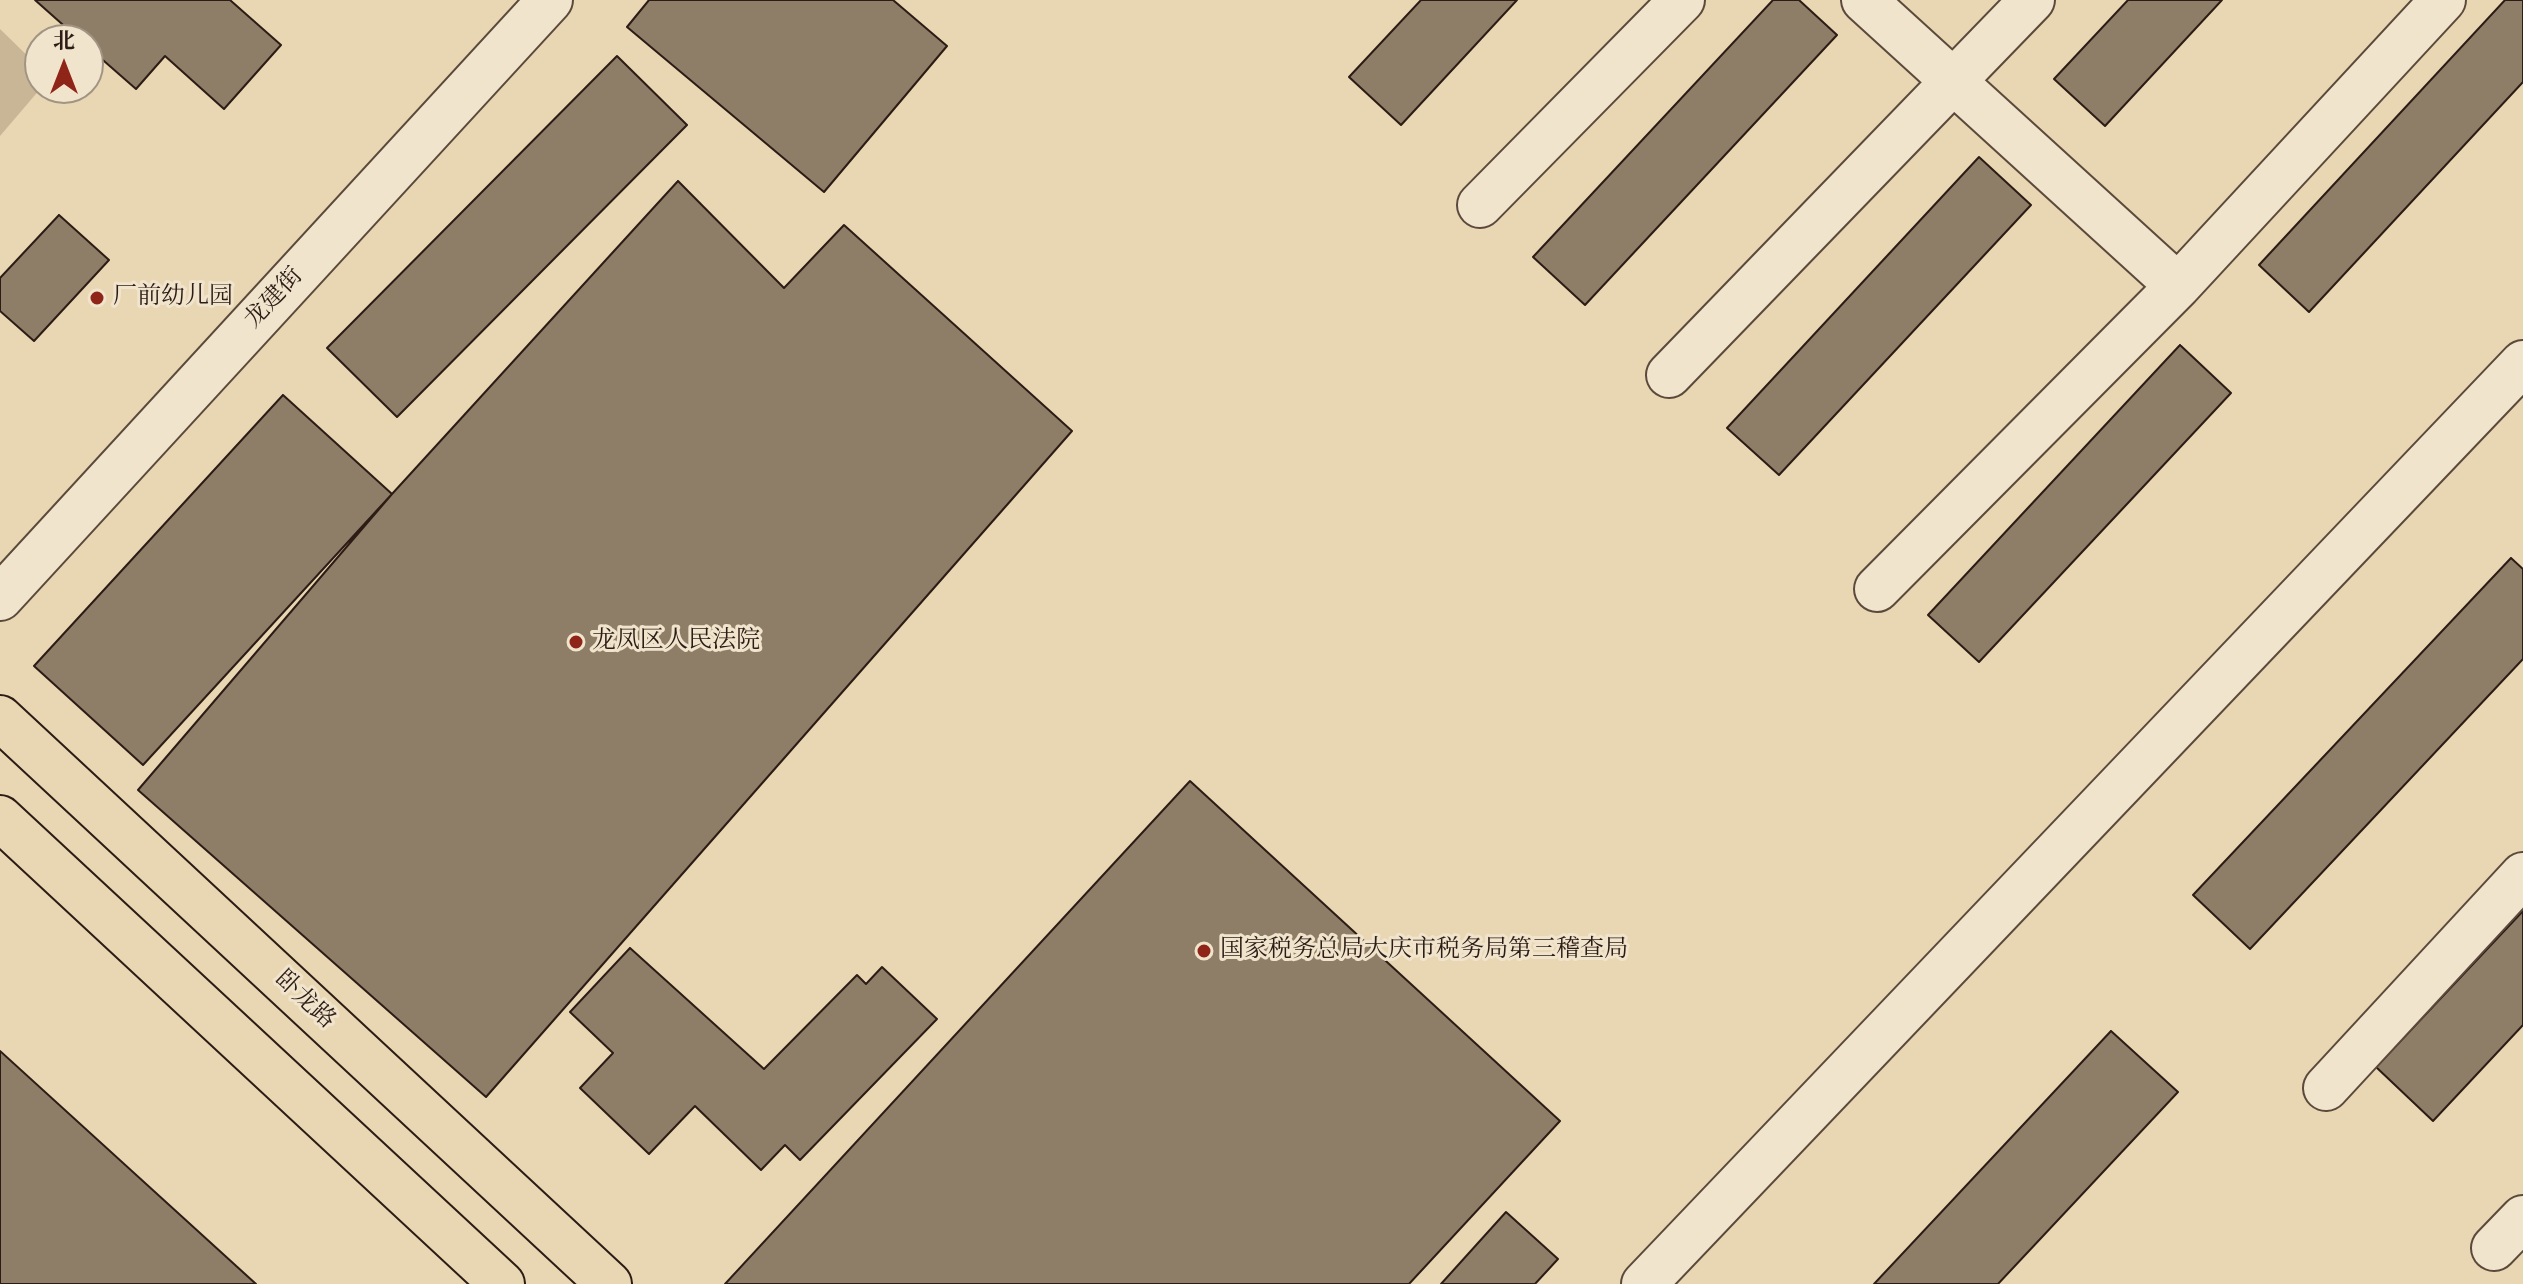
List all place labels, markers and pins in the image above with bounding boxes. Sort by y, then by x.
place label: 厂前幼儿园 [113,284,233,312]
marker: 厂前幼儿园 [88,289,106,307]
place label: 龙凤区人民法院 [592,628,760,656]
marker: 龙凤区人民法院 [567,633,585,651]
place label: 国家税务总局大庆市税务局第三稽查局 [1220,937,1628,965]
marker: 国家税务总局大庆市税务局第三稽查局 [1195,942,1213,960]

